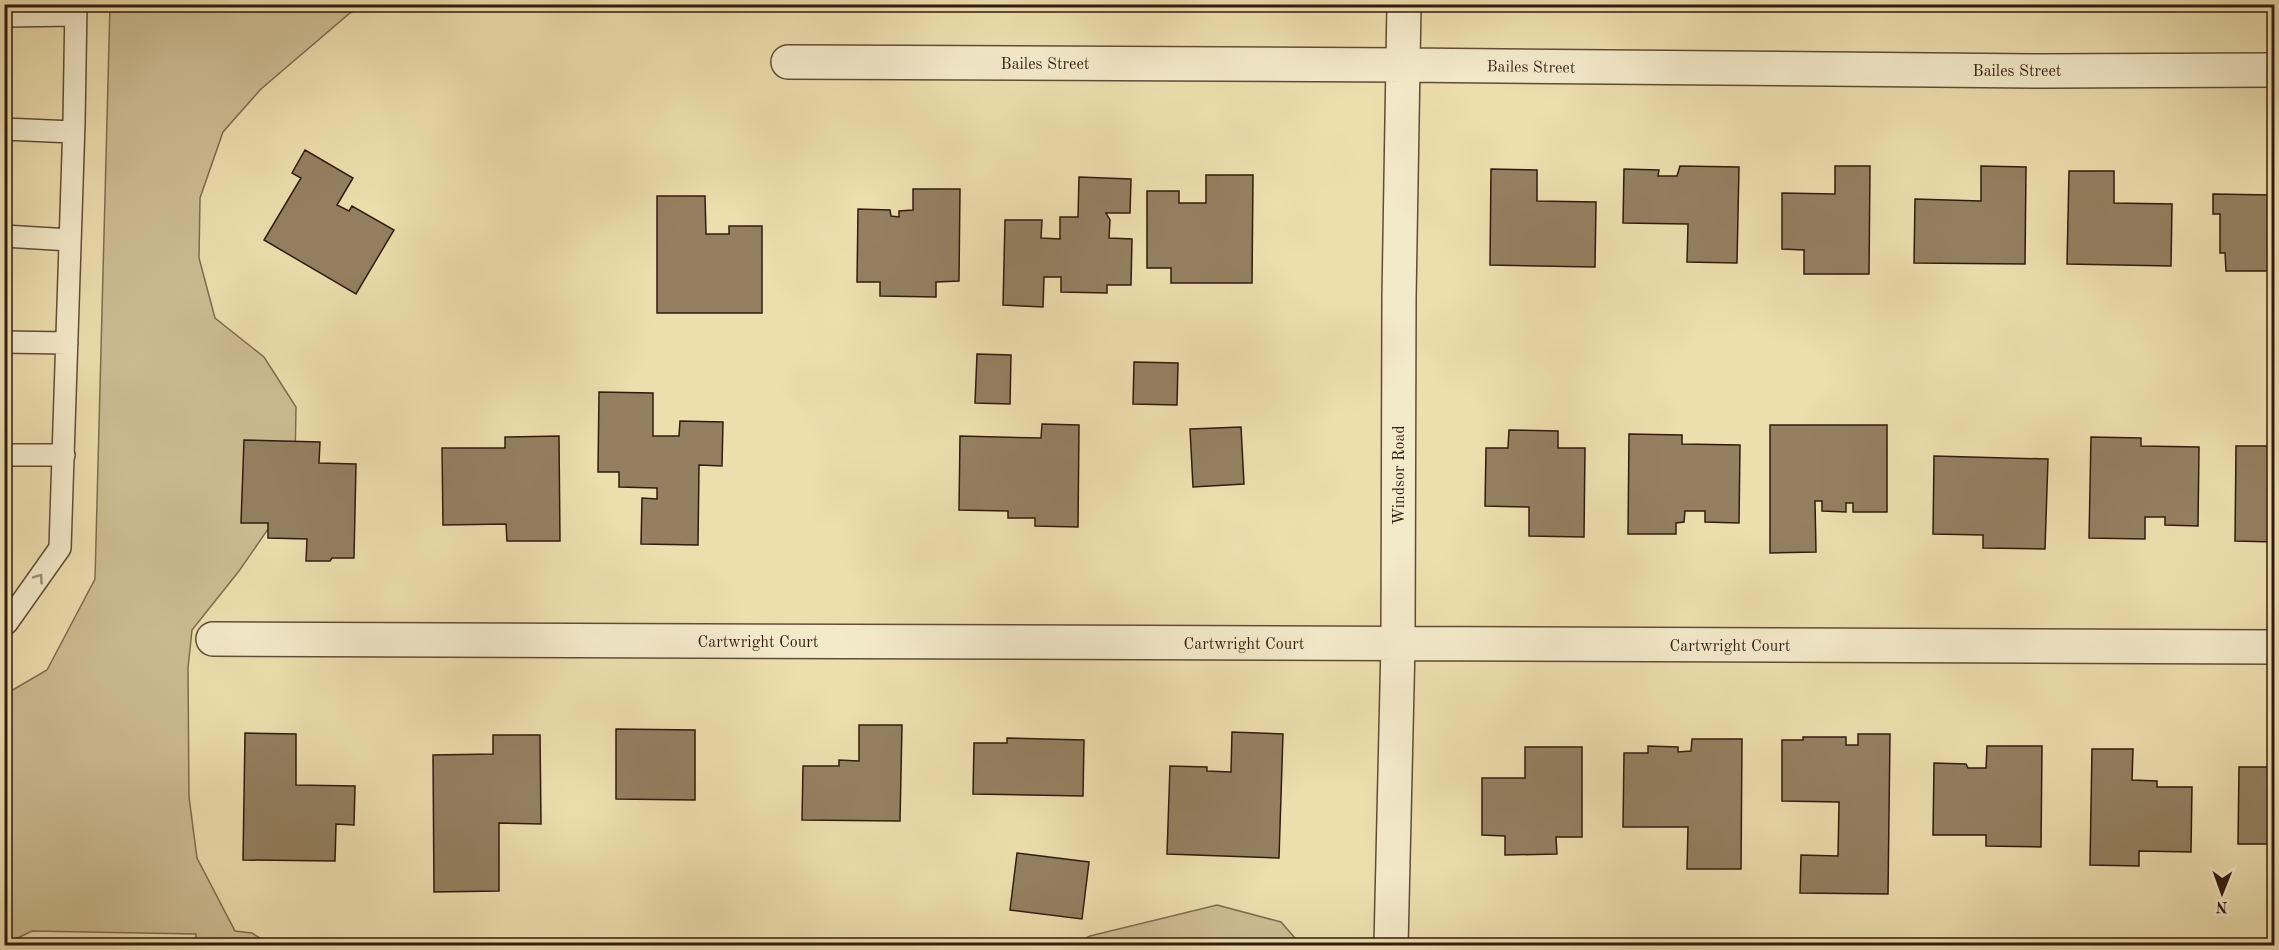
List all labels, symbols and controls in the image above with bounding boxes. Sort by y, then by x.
street label: Bailes Street [1001,57,1090,73]
street label: Bailes Street [1486,59,1576,77]
street label: Bailes Street [1973,64,2062,80]
street label: Windsor Road [1392,425,1408,525]
one-way arrow [32,573,43,584]
street label: Cartwright Court [698,635,819,651]
street label: Cartwright Court [1184,637,1305,653]
street label: Cartwright Court [1670,639,1791,655]
north arrow [2192,863,2252,923]
text: N [2215,898,2228,914]

